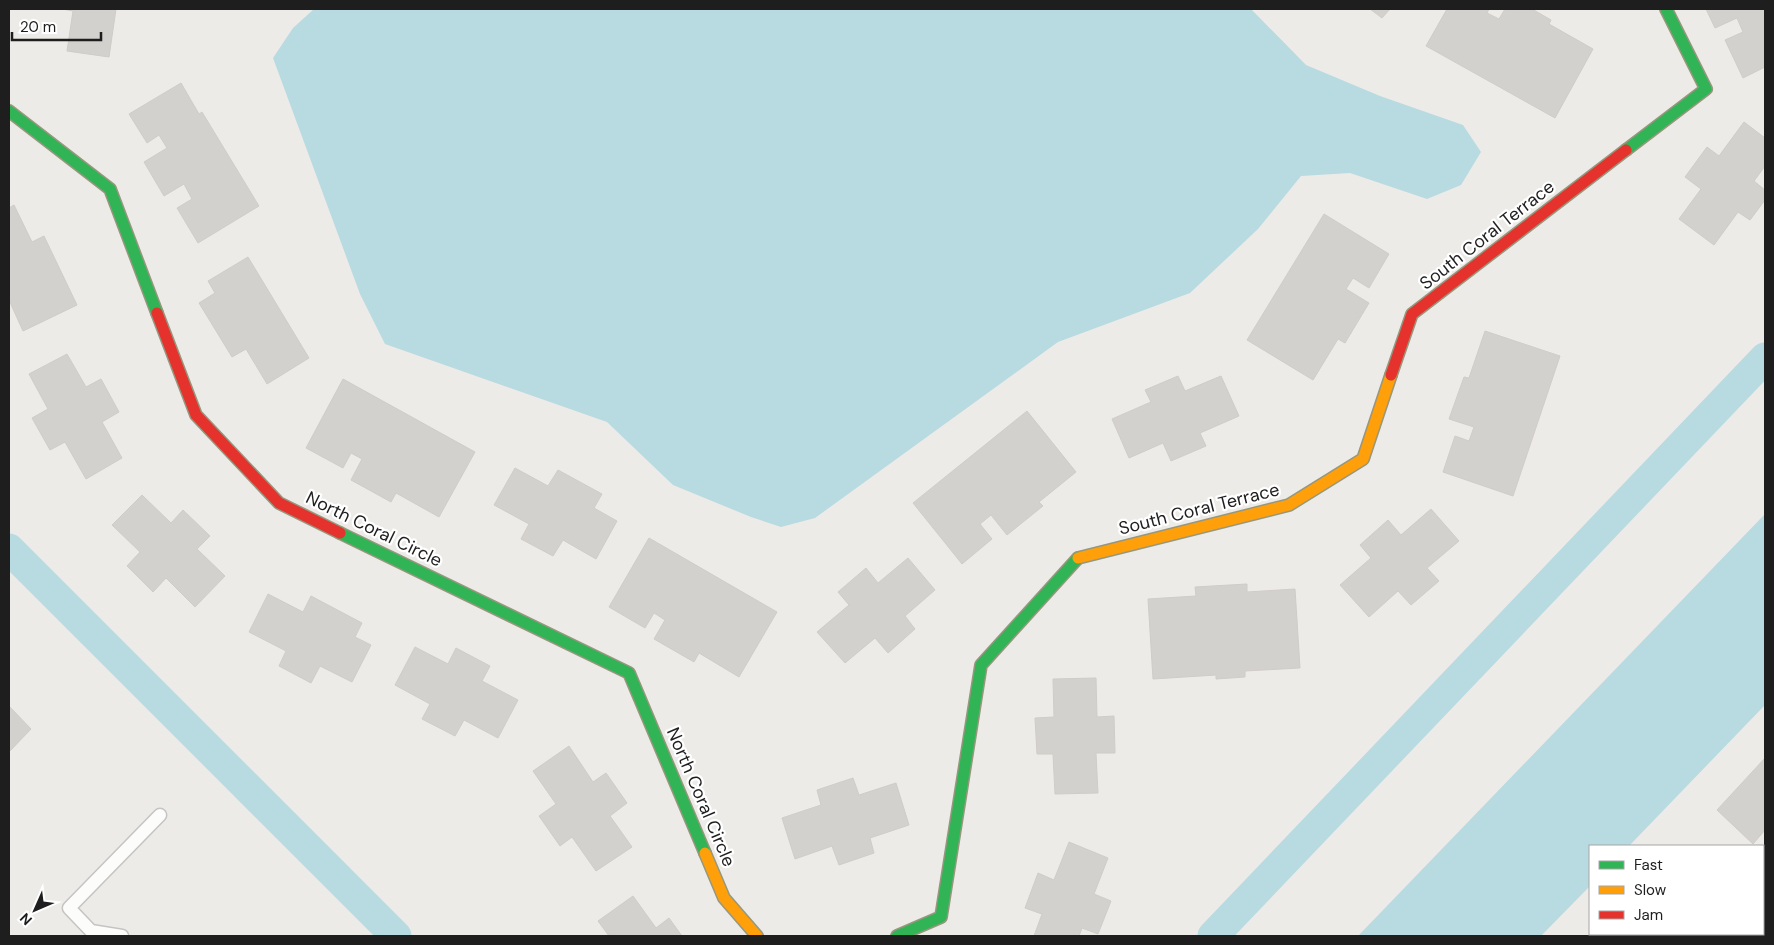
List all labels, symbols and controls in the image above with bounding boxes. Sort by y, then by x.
scale bar [12,10,101,42]
text: 20 m [20,17,56,37]
street label: South Coral Terrace [1415,175,1559,295]
street label: South Coral Terrace [1116,477,1282,541]
street label: North Coral Circle [302,486,446,572]
street label: North Coral Circle [661,724,741,870]
legend [1589,845,1764,935]
text: Fast [1634,855,1663,875]
text: Slow [1634,880,1667,900]
north arrow [10,885,60,935]
text: Jam [1634,905,1663,925]
text: N [16,909,36,929]

